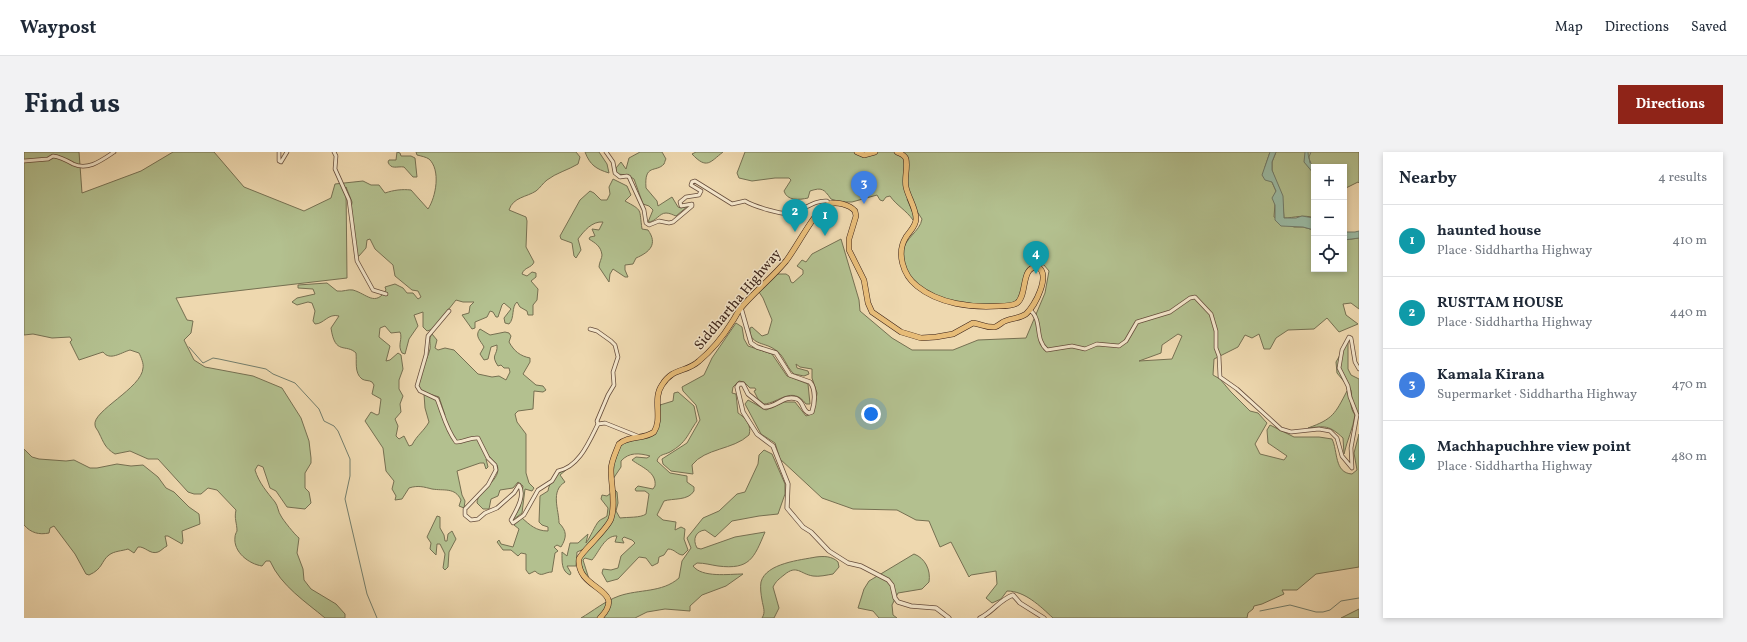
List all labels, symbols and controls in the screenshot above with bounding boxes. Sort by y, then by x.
text: Waypost [20,15,96,41]
text: Map [1555,18,1583,37]
text: Directions [1605,18,1669,37]
text: Saved [1691,18,1727,37]
text: Find us [24,85,120,124]
button: Directions [1618,85,1723,124]
map controls [1311,164,1347,272]
button: + [1311,164,1347,200]
text: Nearby [1399,167,1457,190]
text: 4 results [1658,169,1707,187]
pin: 3 [851,171,877,204]
pin: 2 [782,199,808,232]
button: − [1311,200,1347,236]
pin: 1 [812,203,838,236]
text: haunted house [1437,221,1541,242]
text: 1 [1409,232,1415,250]
text: 410 m [1672,232,1707,250]
button: locate [1311,236,1347,272]
pin: 4 [1023,241,1049,274]
text: Place · Siddhartha Highway [1437,242,1592,260]
street label: Siddhartha Highway [690,245,786,355]
text: RUSTTAM HOUSE [1437,293,1563,314]
text: 2 [1409,304,1415,322]
text: 440 m [1670,304,1707,322]
text: Place · Siddhartha Highway [1437,314,1592,332]
text: Kamala Kirana [1437,365,1545,386]
text: 3 [1409,376,1415,394]
text: 470 m [1672,376,1707,394]
text: Supermarket · Siddhartha Highway [1437,386,1637,404]
your location [861,404,881,424]
text: Machhapuchhre view point [1437,437,1631,458]
text: 4 [1408,448,1416,466]
text: 480 m [1671,448,1707,466]
text: Place · Siddhartha Highway [1437,458,1592,476]

